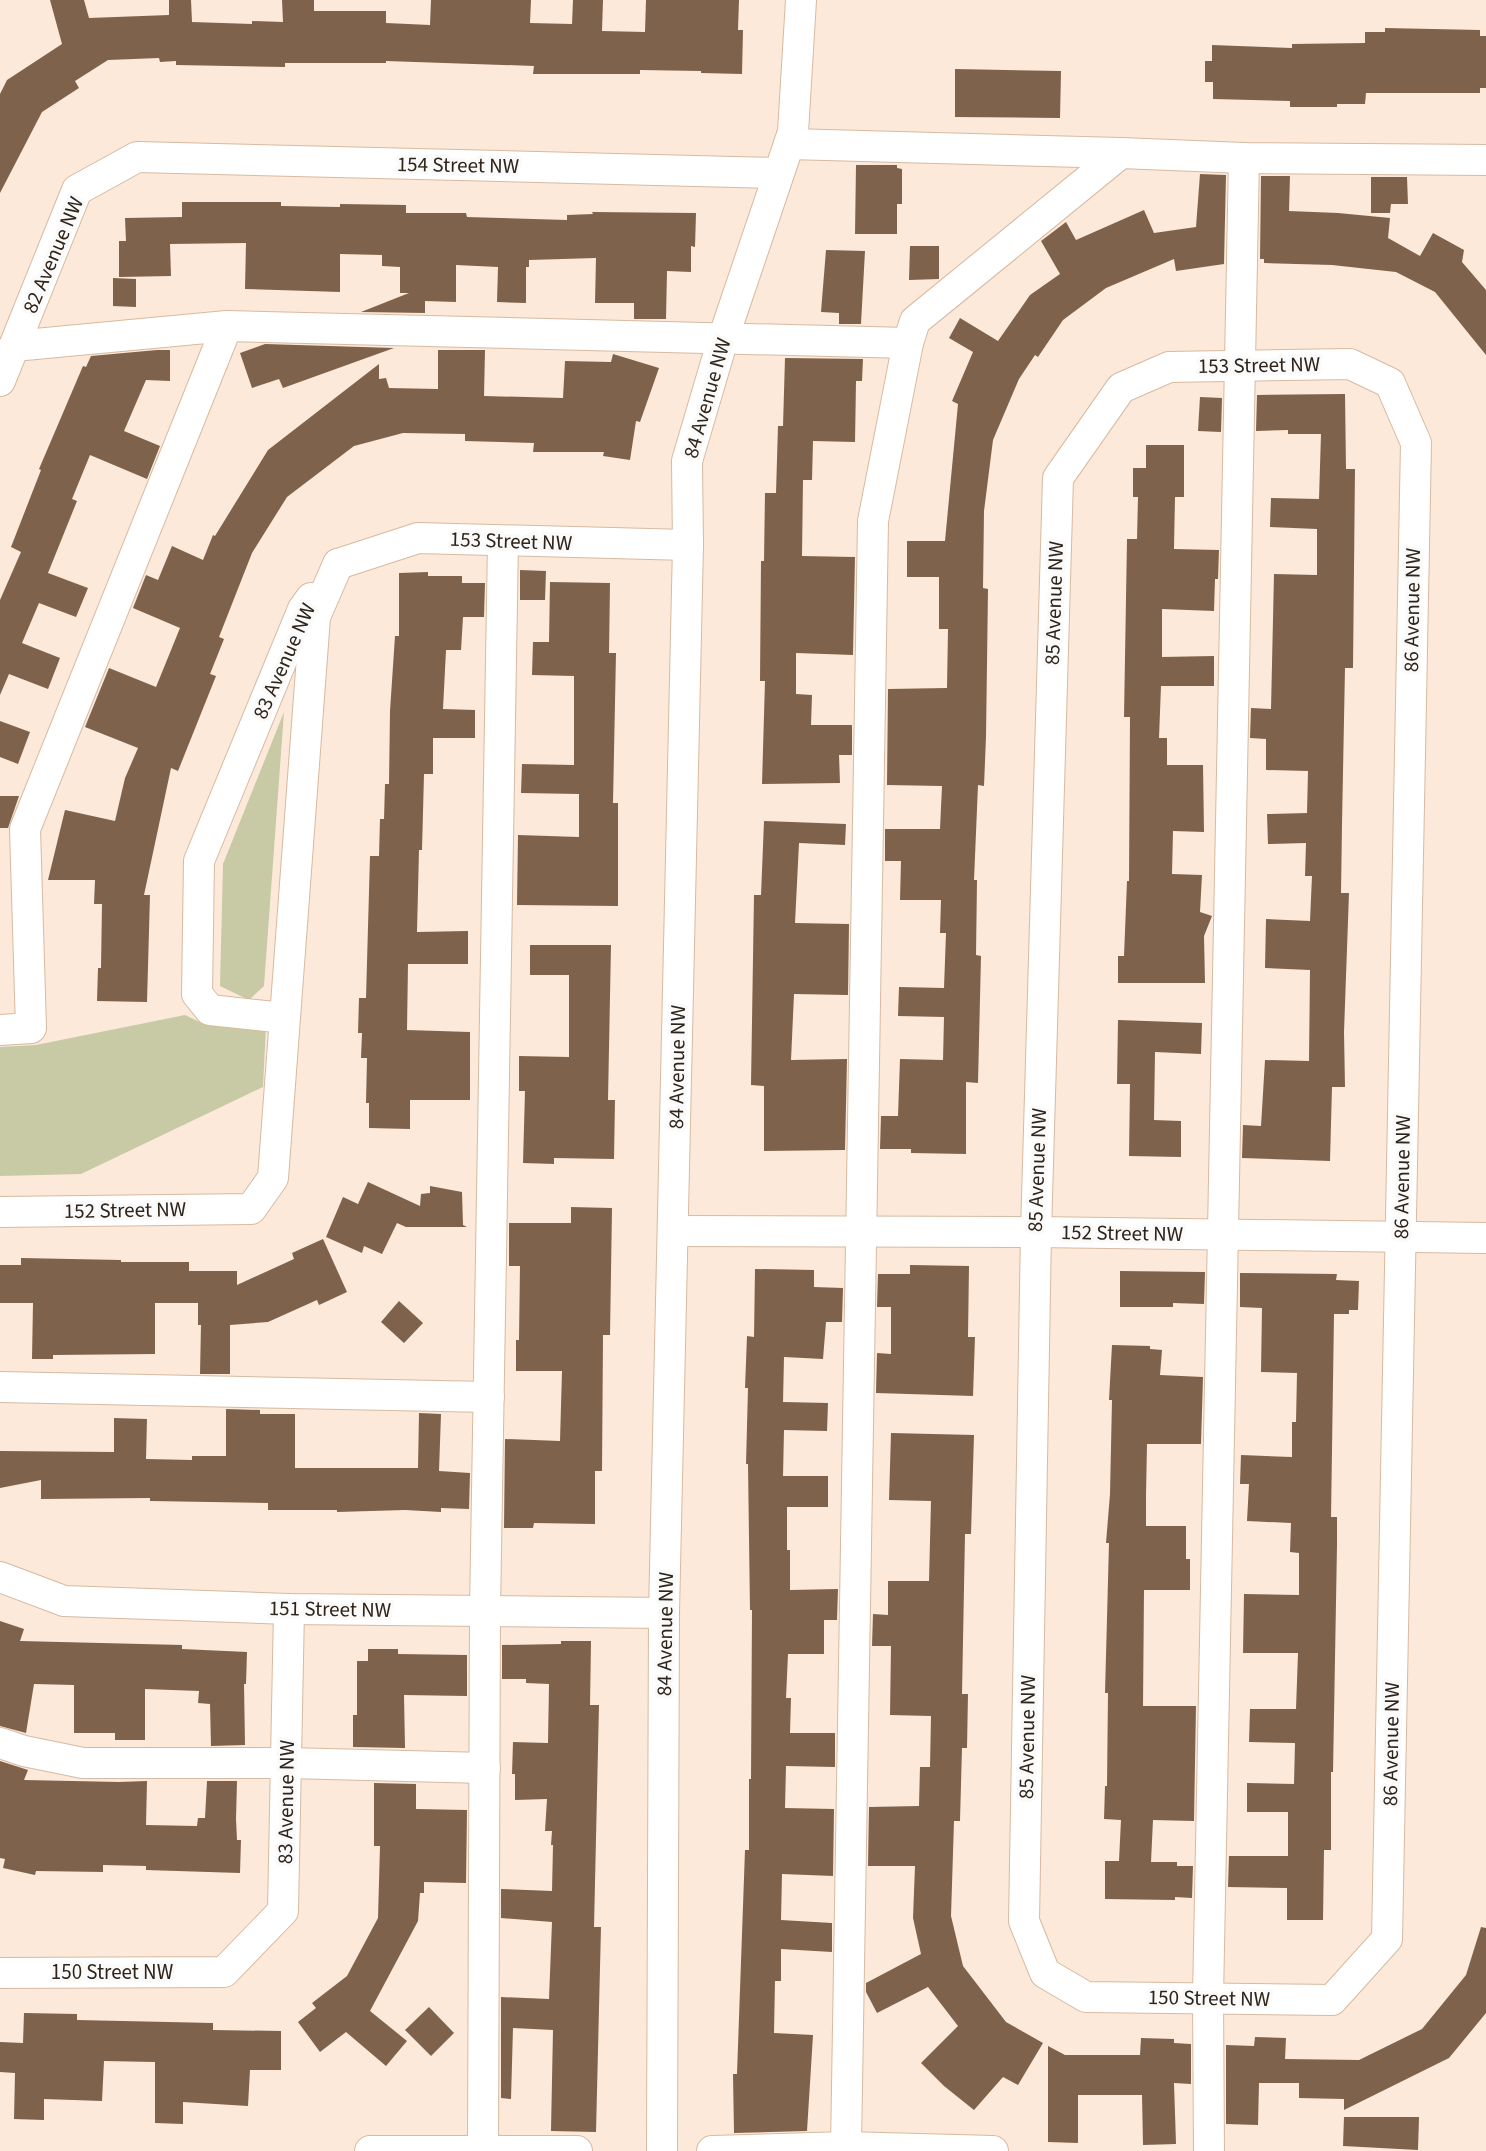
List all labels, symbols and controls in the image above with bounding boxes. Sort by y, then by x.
street label: 154 Street NW [397,149,520,181]
street label: 82 Avenue NW [15,192,91,318]
street label: 84 Avenue NW [675,334,739,462]
street label: 153 Street NW [1198,349,1321,381]
street label: 153 Street NW [449,524,573,558]
street label: 85 Avenue NW [1037,540,1071,666]
street label: 86 Avenue NW [1396,547,1428,672]
street label: 83 Avenue NW [245,598,323,724]
street label: 84 Avenue NW [661,1004,693,1129]
street label: 85 Avenue NW [1020,1107,1054,1233]
street label: 86 Avenue NW [1386,1114,1418,1239]
street label: 152 Street NW [64,1194,187,1226]
street label: 152 Street NW [1061,1217,1184,1249]
street label: 84 Avenue NW [649,1571,681,1696]
street label: 151 Street NW [269,1593,392,1625]
street label: 85 Avenue NW [1011,1674,1043,1799]
street label: 86 Avenue NW [1375,1681,1407,1806]
street label: 83 Avenue NW [270,1739,302,1864]
street label: 150 Street NW [51,1957,174,1987]
street label: 150 Street NW [1148,1982,1271,2014]

